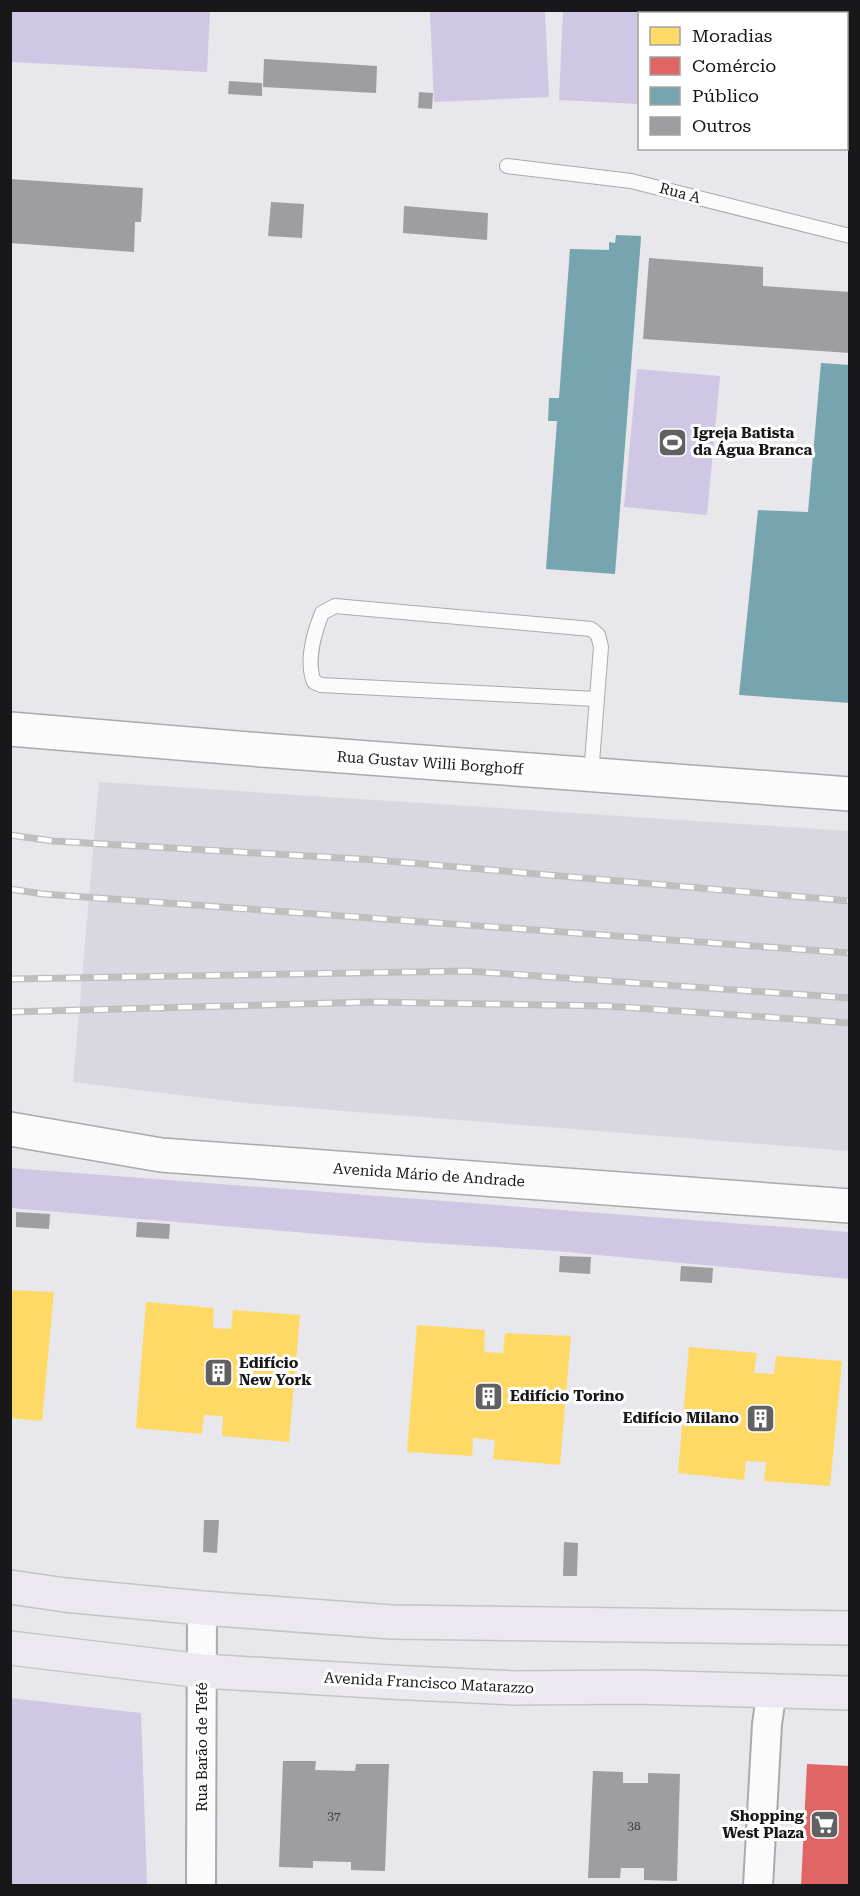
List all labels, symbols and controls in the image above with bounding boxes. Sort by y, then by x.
legend [638,12,848,150]
text: Moradias [692,25,772,46]
text: Comércio [692,55,776,76]
text: Público [692,85,759,106]
text: Outros [692,115,751,136]
street label: Rua A [657,179,703,207]
place label: Igreja Batista da Água Branca [693,424,812,459]
sports icon: Igreja Batista da Água Branca [656,426,688,458]
street label: Rua Gustav Willi Borghoff [336,748,525,779]
street label: Avenida Mário de Andrade [333,1159,525,1191]
place label: Edifício New York [239,1354,312,1389]
building icon: Edifício New York [202,1356,234,1388]
building icon: Edifício Torino [473,1380,505,1412]
place label: Edifício Torino [510,1387,625,1405]
building icon: Edifício Milano [744,1402,776,1434]
place label: Edifício Milano [623,1409,739,1427]
street label: Avenida Francisco Matarazzo [324,1669,534,1697]
street label: Rua Barão de Tefé [193,1682,211,1812]
place label: Shopping West Plaza [722,1807,805,1842]
house number: 37 [327,1809,341,1823]
supermarket icon: Shopping West Plaza [809,1809,841,1841]
house number: 38 [627,1819,641,1833]

